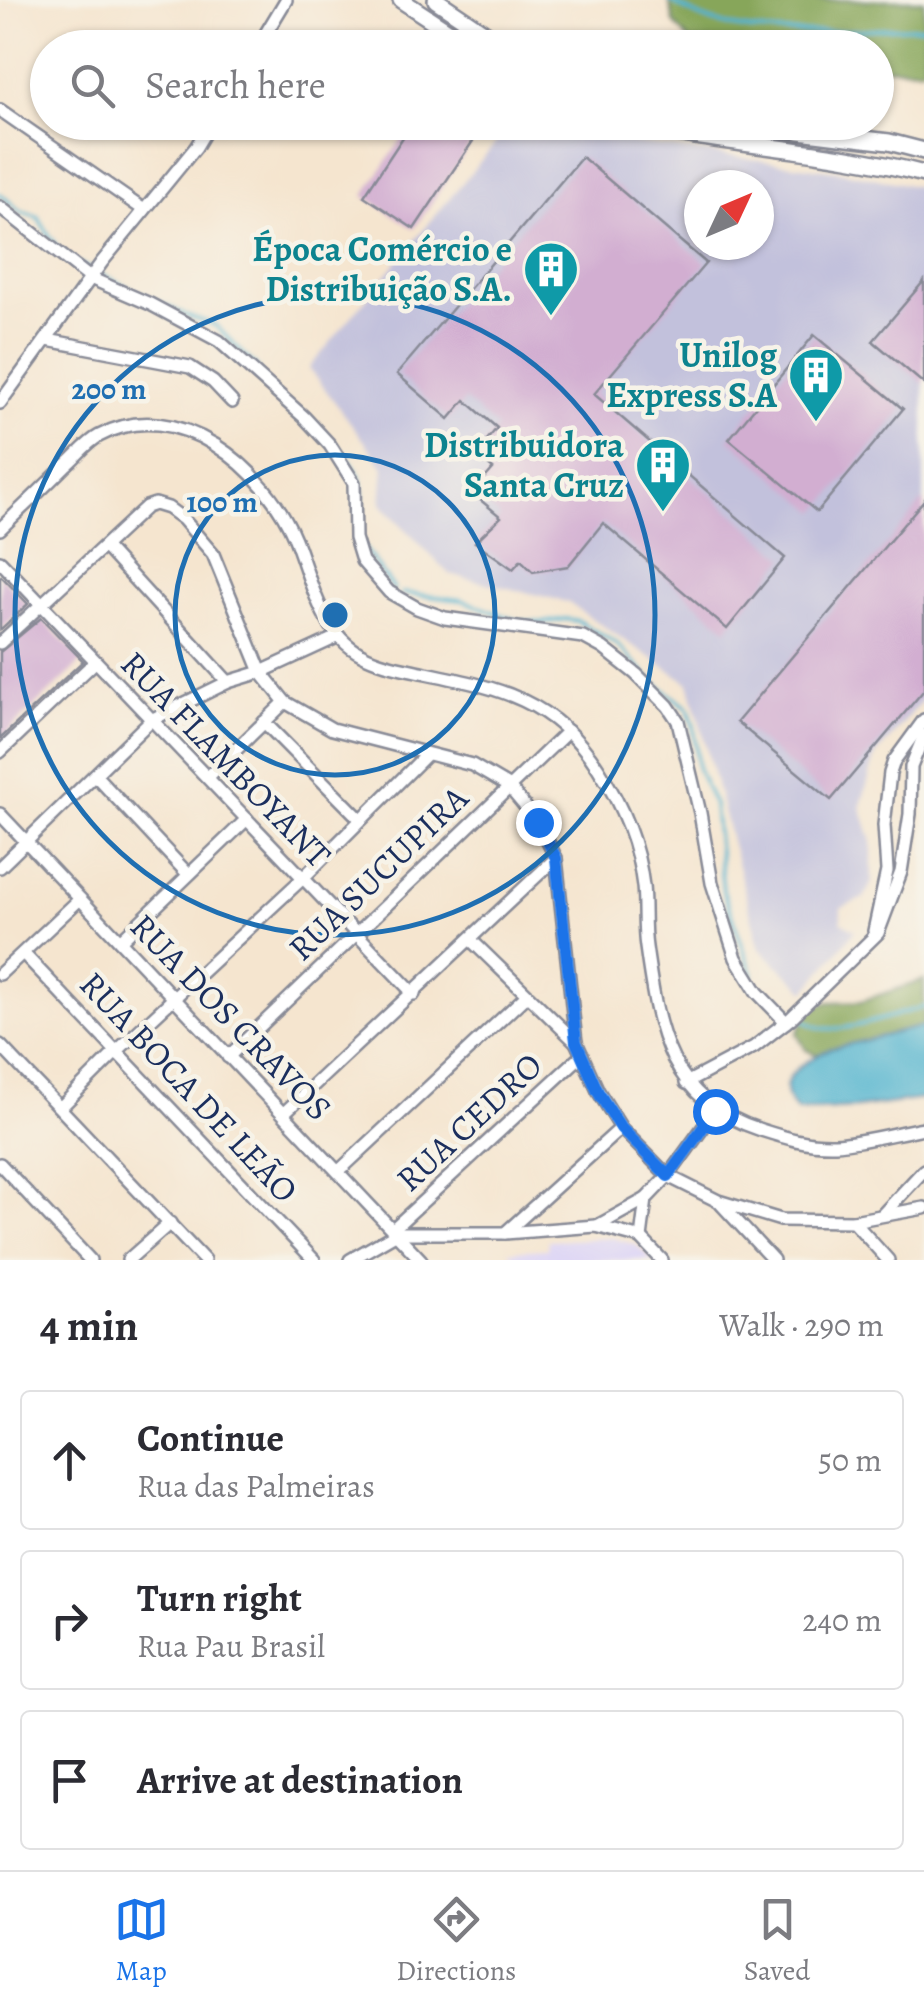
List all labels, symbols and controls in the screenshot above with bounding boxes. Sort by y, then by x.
search box [30,30,894,140]
icon: search [65,58,120,113]
text: Search here [145,59,326,111]
north arrow [684,170,774,260]
place label: Época Comércio e Distribuição S.A. [252,225,512,313]
building icon: Época Comércio e Distribuição S.A. [521,239,581,318]
place label: Unilog Express S.A [606,331,778,419]
building icon: Unilog Express S.A [786,345,846,424]
text: 200 m [71,369,147,409]
place label: Distribuidora Santa Cruz [424,421,624,509]
building icon: Distribuidora Santa Cruz [633,435,693,514]
text: 100 m [186,482,258,522]
centre of rings [317,597,353,633]
street label: RUA FLAMBOYANT [110,640,342,878]
street label: RUA SUCUPIRA [277,774,479,971]
route end [516,800,562,846]
street label: RUA DOS CRAVOS [120,903,342,1131]
street label: RUA BOCA DE LEÃO [69,961,309,1213]
street label: RUA CEDRO [385,1042,553,1202]
route start [693,1089,739,1135]
text: 4 min [40,1297,138,1354]
text: Walk · 290 m [719,1303,884,1347]
text: Continue [137,1412,284,1464]
icon: ahead [42,1433,97,1488]
text: 50 m [818,1438,882,1482]
text: Rua das Palmeiras [137,1464,375,1508]
text: Turn right [137,1572,302,1624]
icon: right [42,1593,97,1648]
text: 240 m [802,1598,882,1642]
text: Rua Pau Brasil [137,1624,325,1668]
icon: arrive [42,1753,97,1808]
text: Arrive at destination [137,1754,463,1806]
tab: Map [114,1892,169,1990]
tab: Directions [396,1892,516,1990]
tab: Saved [744,1892,810,1990]

